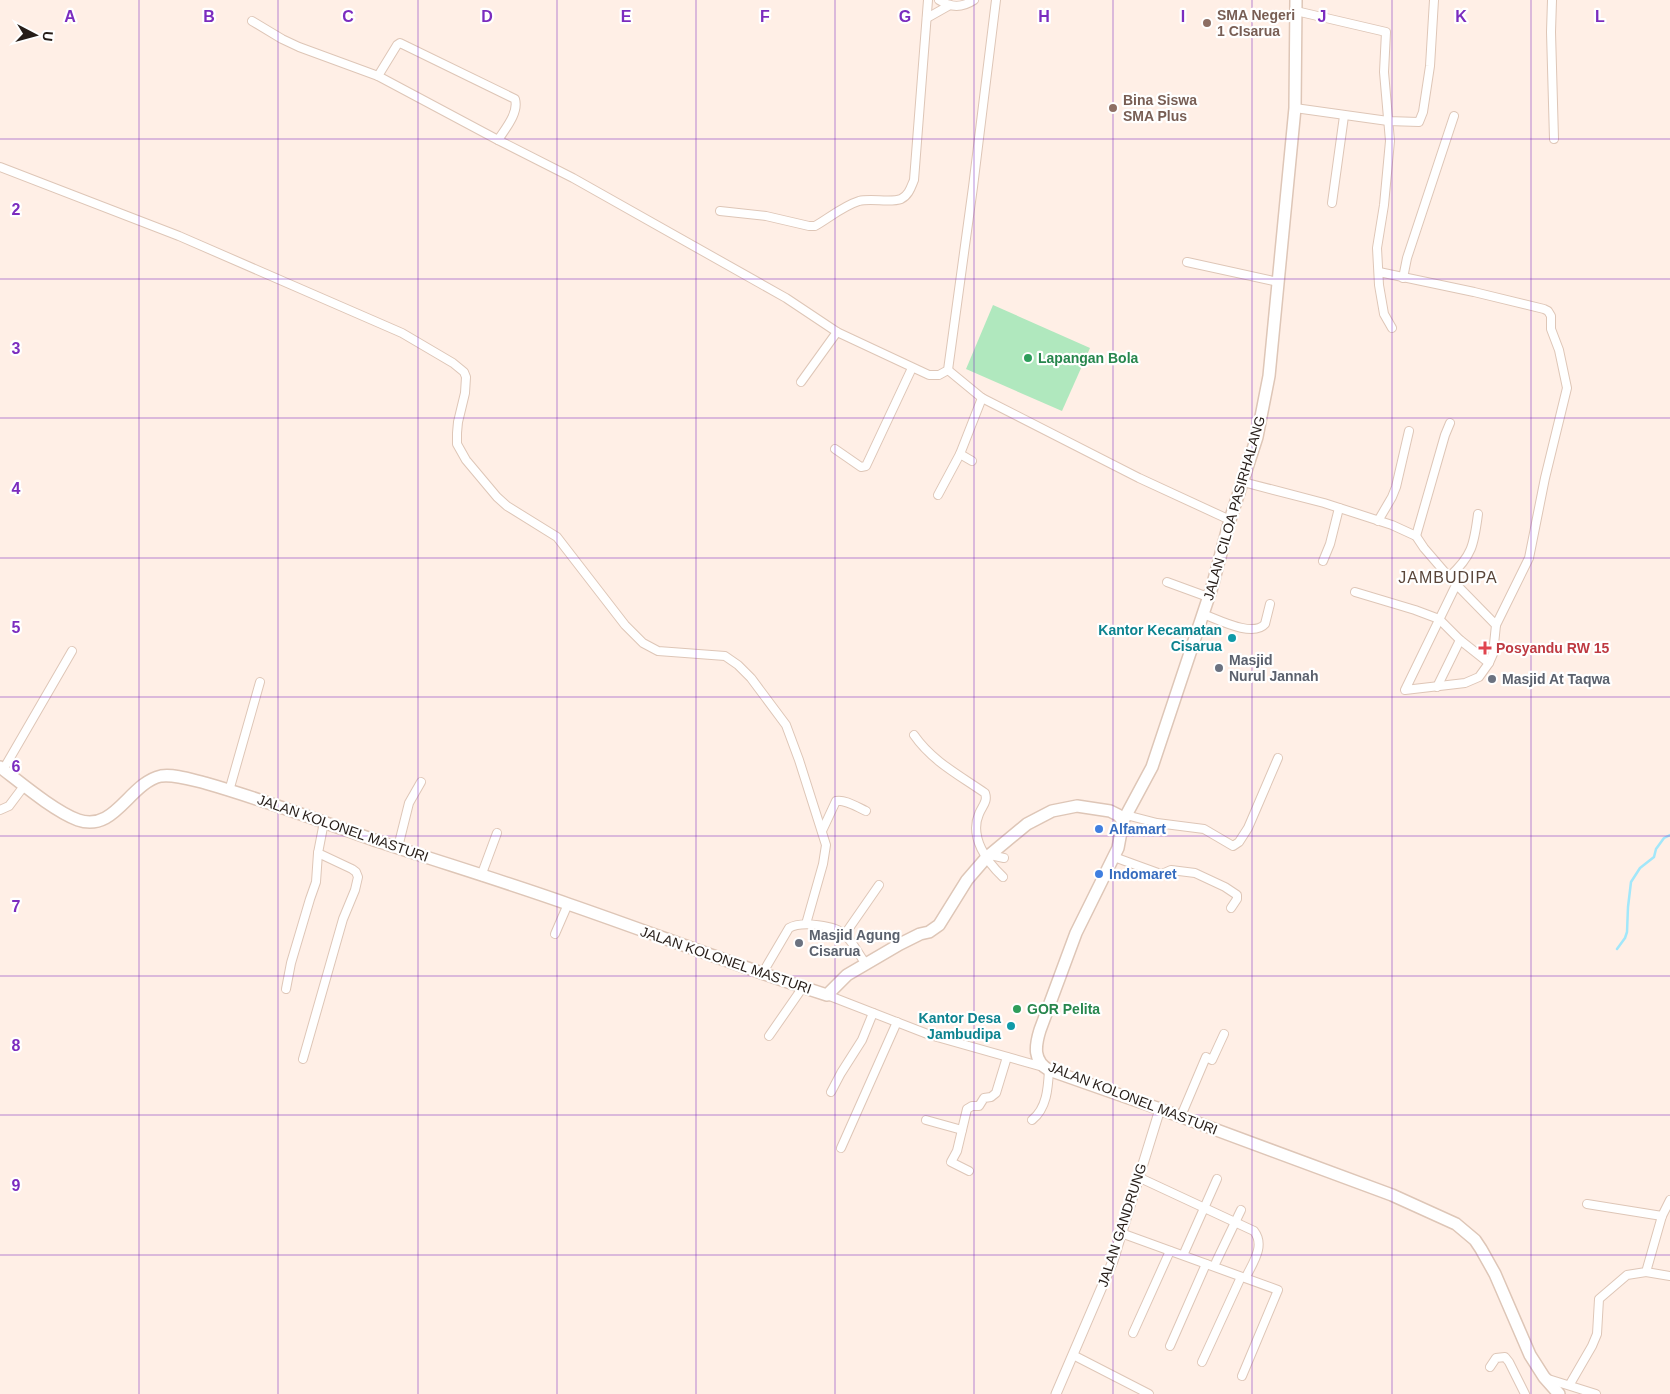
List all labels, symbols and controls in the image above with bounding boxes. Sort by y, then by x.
place label: SMA Negeri 1 CIsarua [1217,7,1295,39]
text: A [64,8,76,25]
text: B [203,8,215,25]
text: C [342,8,354,25]
text: D [481,8,493,25]
text: E [621,8,632,25]
text: F [760,8,770,25]
text: G [899,8,911,25]
text: H [1038,8,1050,25]
text: I [1181,8,1185,25]
text: J [1318,8,1326,25]
text: K [1455,8,1467,25]
text: L [1595,8,1605,25]
north arrow [10,10,60,60]
marker: SMA Negeri 1 CIsarua [1201,17,1213,29]
text: U [39,30,56,42]
place label: Bina Siswa SMA Plus [1123,92,1197,124]
marker: Bina Siswa SMA Plus [1107,102,1119,114]
text: 2 [12,201,21,218]
text: 3 [12,340,21,357]
place label: Lapangan Bola [1038,350,1139,366]
marker: Lapangan Bola [1022,352,1034,364]
street label: JALAN CILOA PASIRHALANG [1200,414,1268,602]
text: 4 [12,480,21,497]
district label: JAMBUDIPA [1398,569,1498,586]
text: 5 [12,619,21,636]
place label: Kantor Kecamatan Cisarua [1098,622,1222,654]
marker: Kantor Kecamatan Cisarua [1226,632,1238,644]
place label: Posyandu RW 15 [1496,640,1610,656]
marker: Posyandu RW 15 [1478,641,1492,655]
place label: Masjid Nurul Jannah [1229,652,1318,684]
marker: Masjid Nurul Jannah [1213,662,1225,674]
place label: Masjid At Taqwa [1502,671,1610,687]
marker: Masjid At Taqwa [1486,673,1498,685]
text: 6 [12,758,21,775]
street label: JALAN KOLONEL MASTURI [255,791,431,865]
place label: Alfamart [1109,821,1166,837]
marker: Alfamart [1093,823,1105,835]
place label: Indomaret [1109,866,1177,882]
marker: Indomaret [1093,868,1105,880]
text: 7 [12,898,21,915]
street label: JALAN KOLONEL MASTURI [638,923,814,997]
place label: Masjid Agung Cisarua [809,927,900,959]
marker: Masjid Agung Cisarua [793,937,805,949]
place label: GOR Pelita [1027,1001,1100,1017]
marker: GOR Pelita [1011,1003,1023,1015]
place label: Kantor Desa Jambudipa [919,1010,1001,1042]
marker: Kantor Desa Jambudipa [1005,1020,1017,1032]
text: 8 [12,1037,21,1054]
street label: JALAN KOLONEL MASTURI [1046,1058,1220,1138]
street label: JALAN GANDRUNG [1094,1161,1150,1289]
text: 9 [12,1177,21,1194]

